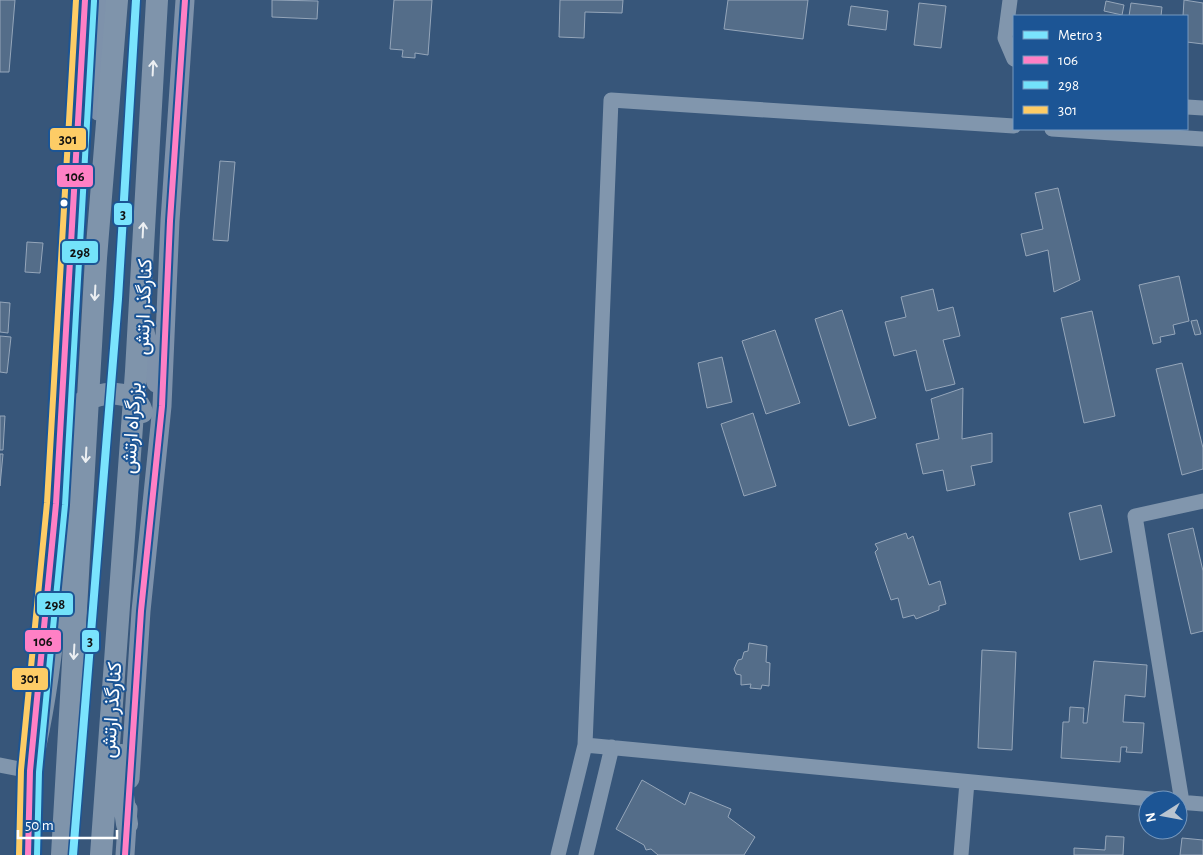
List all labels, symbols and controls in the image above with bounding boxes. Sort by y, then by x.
legend [1013,15,1188,130]
text: Metro 3 [1058,28,1102,43]
text: 106 [1058,53,1078,68]
one-way arrow [148,60,157,76]
text: 298 [1058,78,1079,93]
text: 301 [1058,103,1077,118]
line badge: 301 [49,127,87,151]
text: 301 [59,133,77,147]
line badge: 106 [56,164,94,188]
text: 106 [65,170,85,184]
unlabelled marker [59,198,69,208]
line badge: 3 [113,202,133,226]
text: 3 [120,208,126,222]
one-way arrow [139,222,148,238]
line badge: 298 [61,240,99,264]
text: 298 [70,246,90,260]
street label: کنارگذر ارتش [132,258,158,356]
one-way arrow [90,285,99,301]
street label: بزرگراه ارتش [119,382,147,475]
one-way arrow [82,447,91,463]
line badge: 298 [36,592,74,616]
text: 298 [45,598,65,612]
line badge: 106 [24,629,62,653]
line badge: 3 [81,629,100,653]
text: 106 [33,635,53,649]
text: 3 [87,635,93,649]
one-way arrow [70,644,79,660]
street label: کنارگذر ارتش [99,661,127,759]
line badge: 301 [11,667,49,691]
text: 301 [21,672,39,686]
north arrow [1138,790,1188,840]
scale bar [18,808,116,840]
text: N [1143,811,1159,823]
text: 50 m [25,818,54,833]

